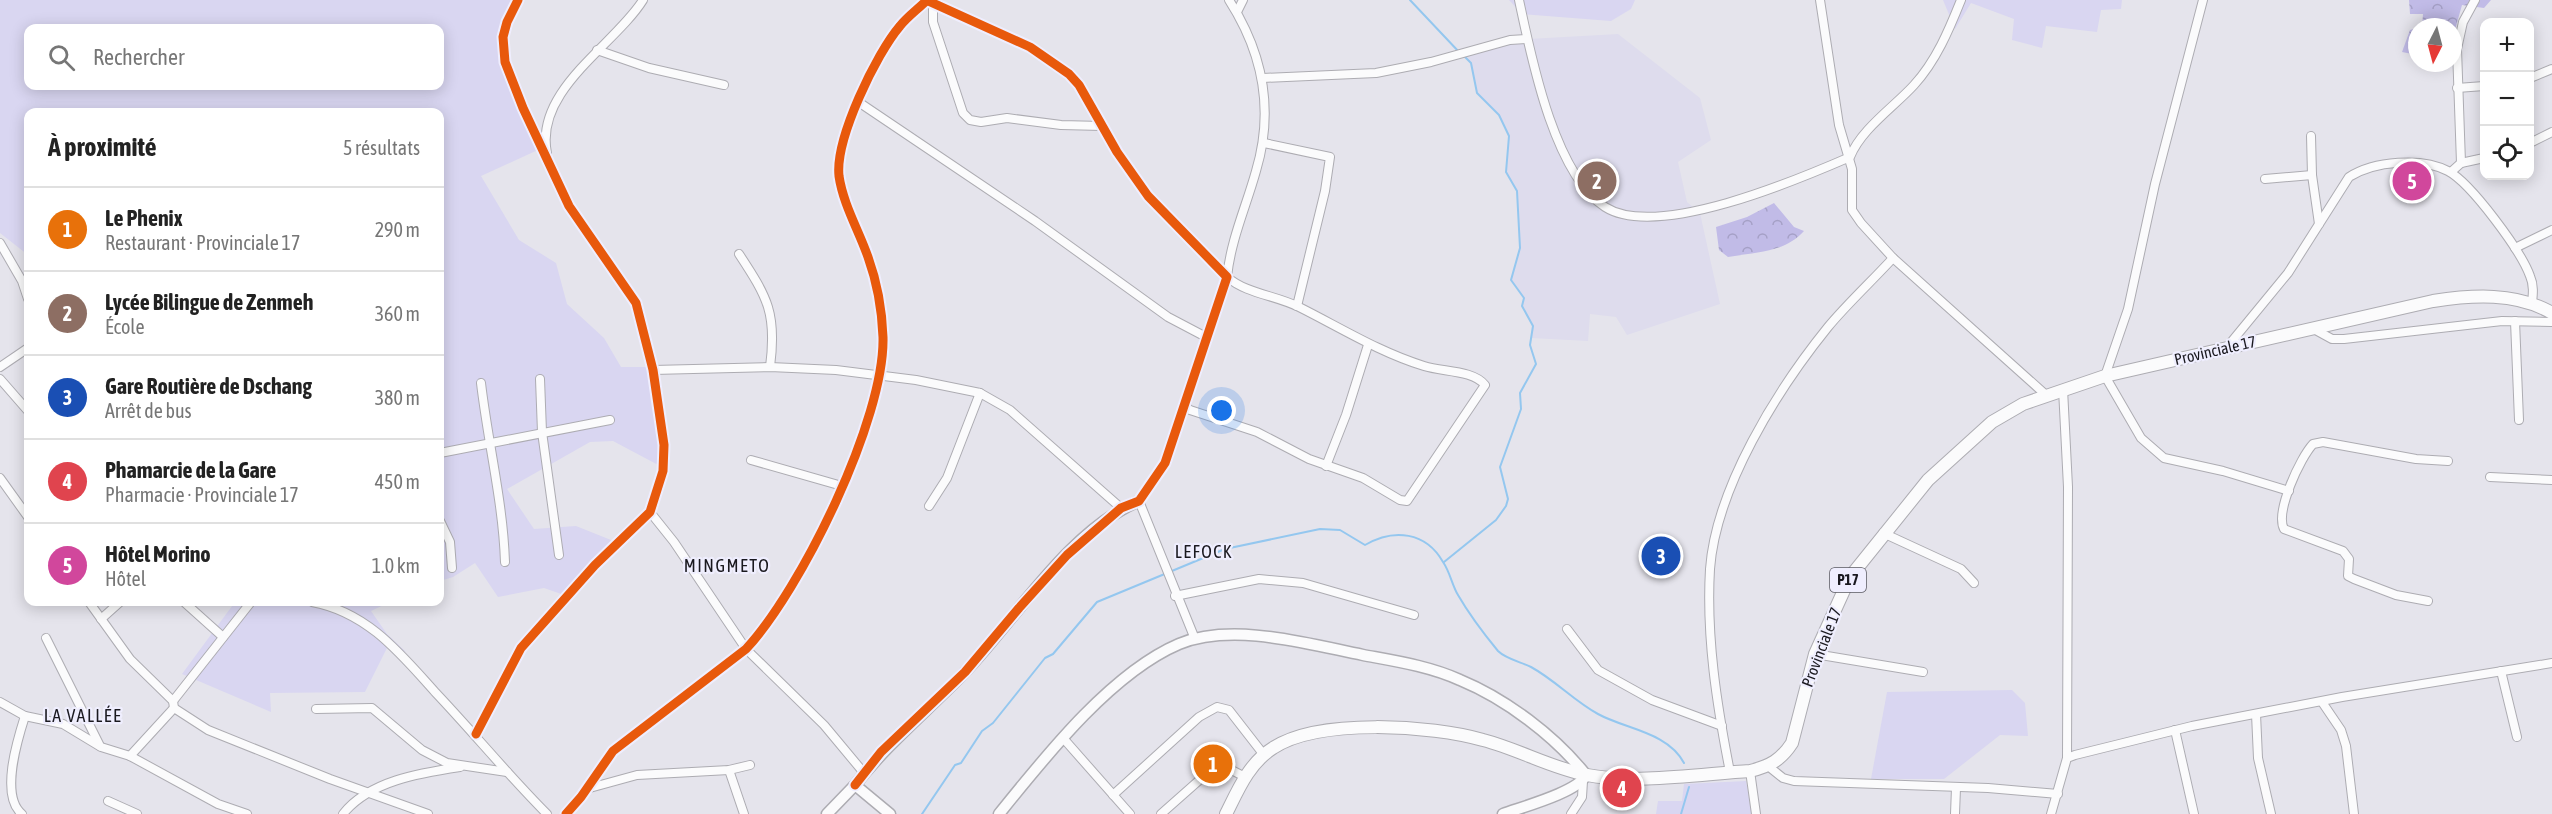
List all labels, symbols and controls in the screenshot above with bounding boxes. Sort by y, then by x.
north arrow [2408,18,2462,72]
map controls [2480,18,2534,180]
button: + [2480,18,2534,72]
search box [24,24,444,90]
icon: search [45,41,78,74]
text: Rechercher [93,44,184,70]
button: − [2480,72,2534,126]
button: locate [2480,126,2534,180]
text: À proximité [48,132,156,162]
text: 5 résultats [343,136,420,159]
pin: 2 [1578,158,1616,204]
pin: 5 [2392,158,2432,204]
text: Le Phenix [105,205,183,231]
text: 1 [63,218,72,241]
text: 290 m [375,218,420,241]
text: Restaurant · Provinciale 17 [105,231,300,254]
text: Lycée Bilingue de Zenmeh [105,289,313,315]
text: 2 [63,302,72,325]
text: 360 m [375,302,420,325]
text: École [105,315,145,338]
street label: Provinciale 17 [2172,332,2258,368]
text: Gare Routière de Dschang [105,373,312,399]
text: 3 [63,386,72,409]
text: 380 m [375,386,420,409]
your location [1207,396,1236,425]
text: Arrêt de bus [105,399,192,422]
text: Phamarcie de la Gare [105,457,276,483]
text: 4 [63,470,72,493]
text: 450 m [375,470,420,493]
text: Pharmacie · Provinciale 17 [105,483,299,506]
pin: 3 [1642,534,1680,578]
text: Hôtel Morino [105,541,211,567]
district label: LEFOCK [1175,541,1233,562]
text: 5 [63,554,72,577]
text: 1.0 km [372,554,420,577]
district label: MINGMETO [684,555,770,576]
text: Hôtel [105,567,146,590]
road number: P17 [1830,568,1866,592]
street label: Provinciale 17 [1798,605,1844,689]
district label: LA VALLÉE [44,705,122,726]
pin: 1 [1194,742,1232,786]
pin: 4 [1602,766,1642,810]

